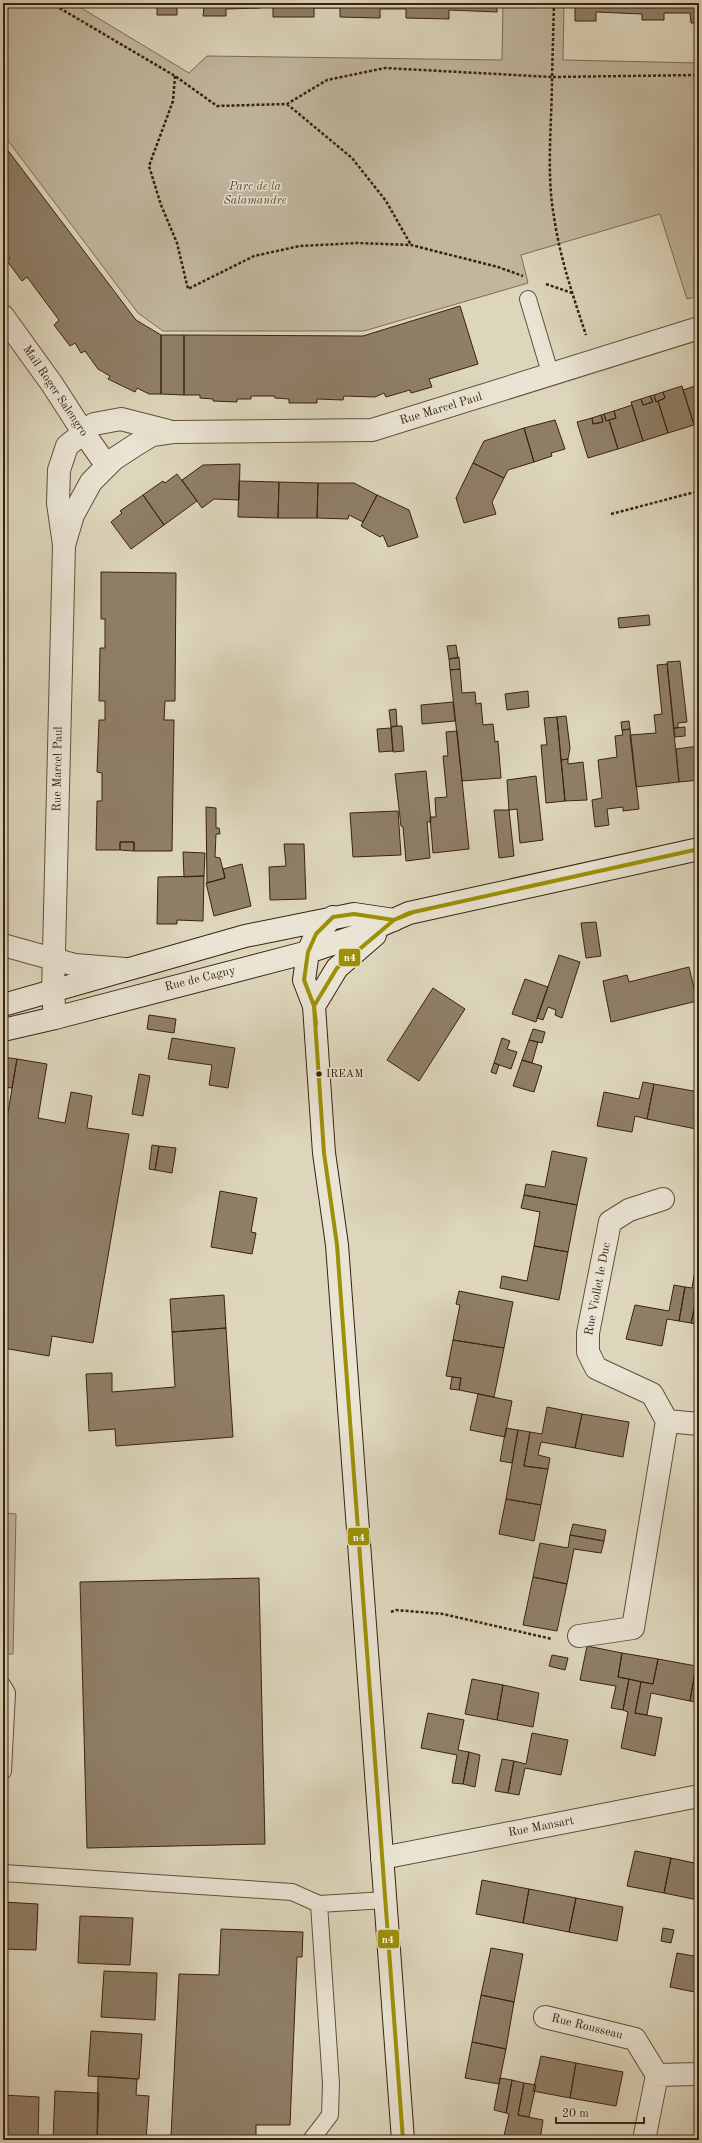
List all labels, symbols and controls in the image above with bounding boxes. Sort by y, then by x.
park label: Parc de la Salamandre [223,181,287,207]
street label: Mail Roger Salengro [20,343,90,439]
street label: Rue Marcel Paul [398,391,484,427]
street label: Rue Marcel Paul [51,726,65,812]
line badge: n4 [338,948,361,967]
text: n4 [344,953,356,964]
street label: Rue de Cagny [163,964,237,994]
marker: IREAM [314,1069,324,1079]
place label: IREAM [326,1069,363,1080]
street label: Rue Viollet le Duc [583,1241,613,1337]
line badge: n4 [347,1527,370,1546]
text: n4 [353,1533,365,1544]
street label: Rue Mansart [507,1815,575,1839]
line badge: n4 [377,1929,400,1949]
text: n4 [382,1935,394,1946]
street label: Rue Rousseau [550,2012,624,2042]
scale bar [556,2099,644,2125]
text: 20 m [562,2108,589,2120]

